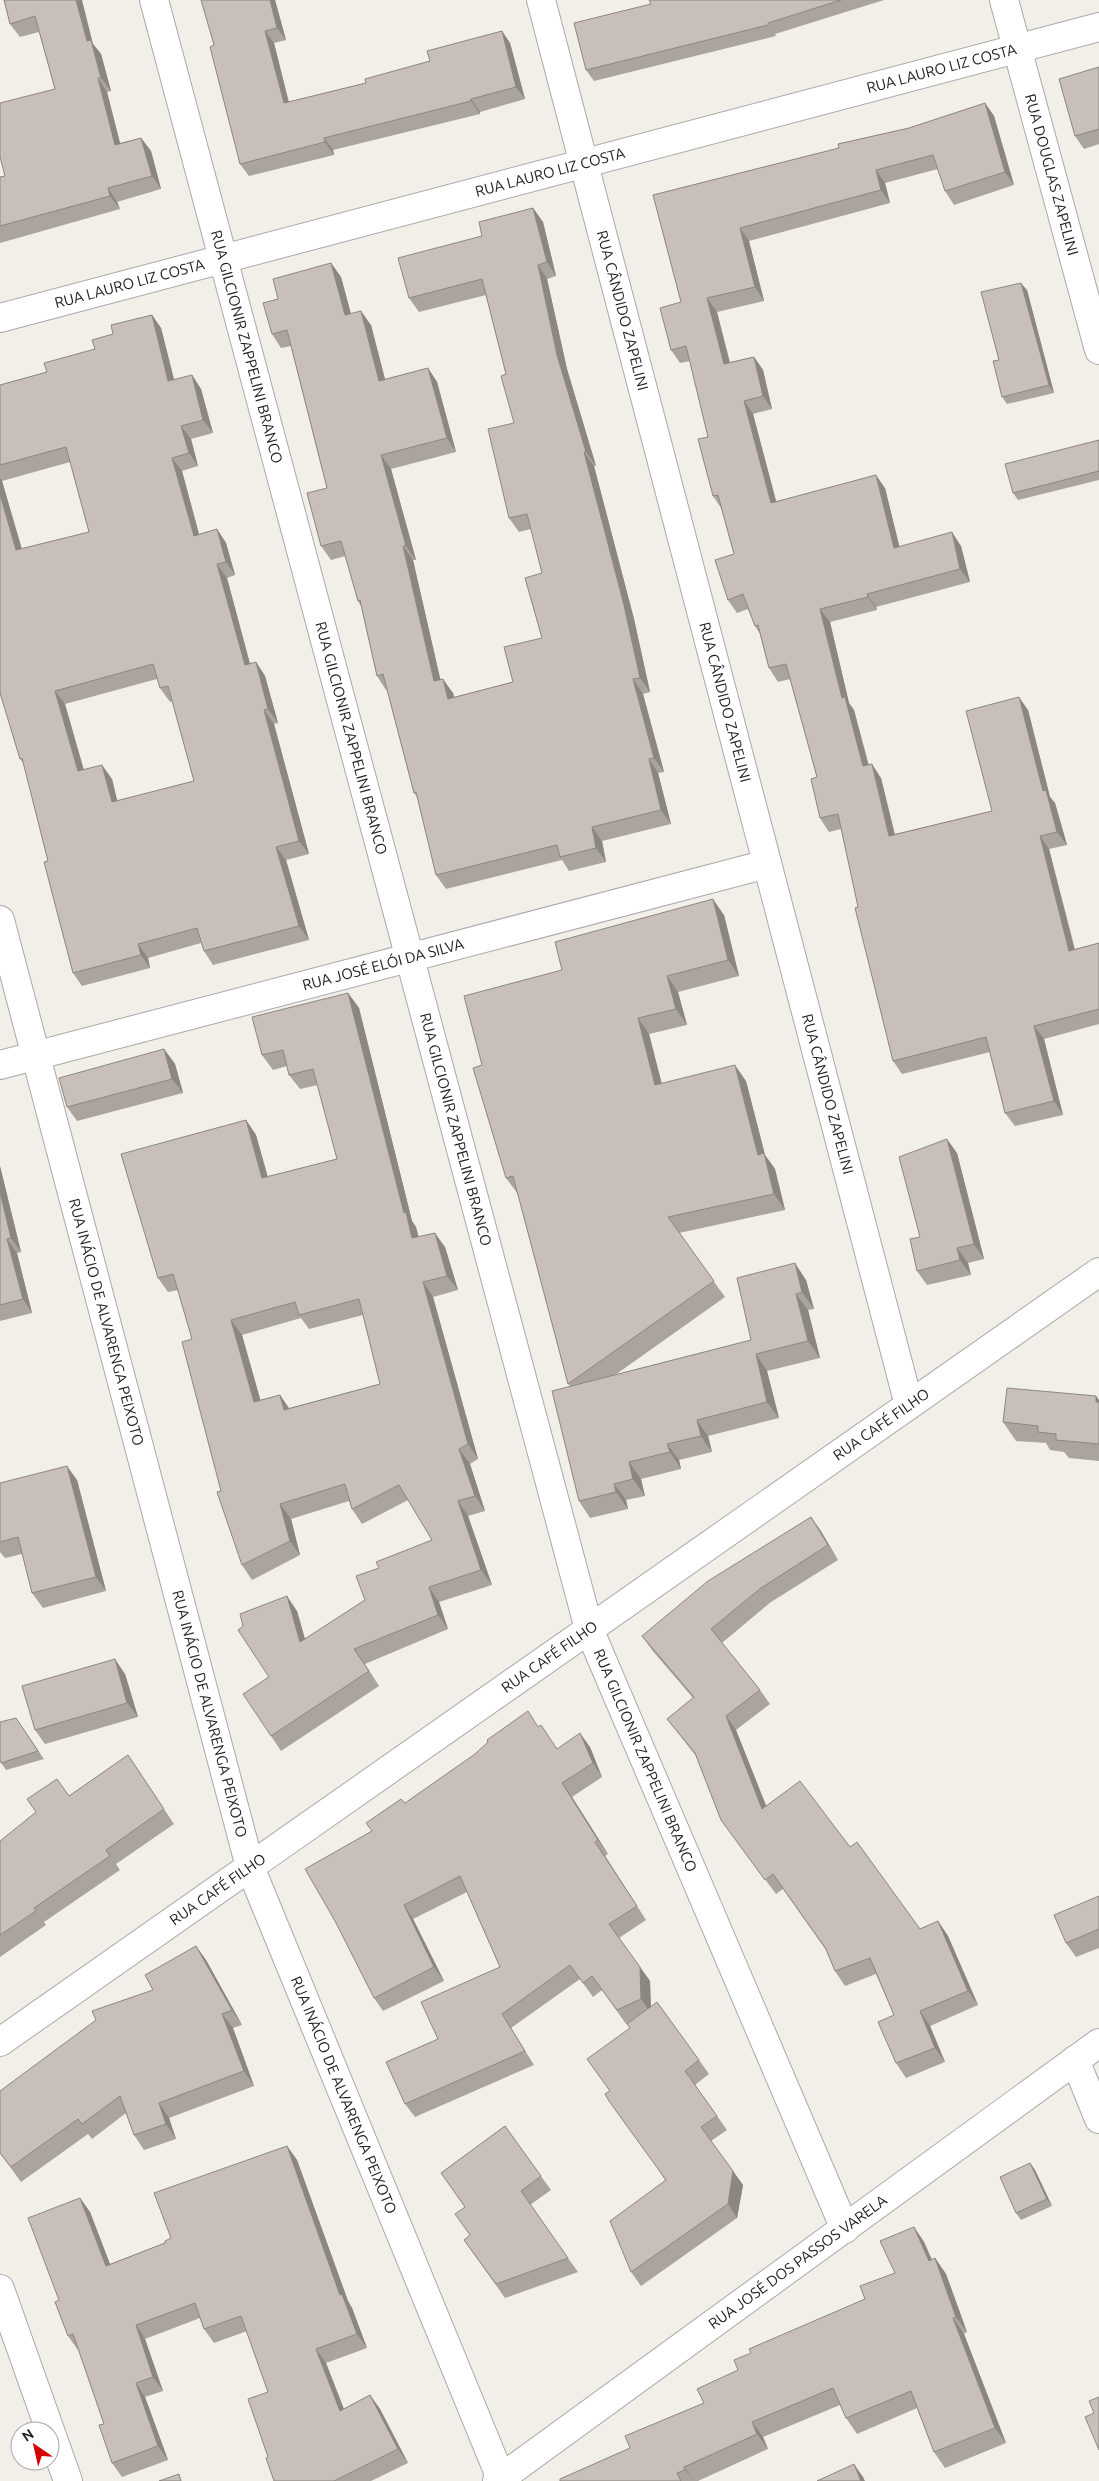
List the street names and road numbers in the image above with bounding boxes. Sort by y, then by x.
street label: RUA LAURO LIZ COSTA [865,40,1018,96]
street label: RUA DOUGLAS ZAPELINI [1022,92,1082,257]
street label: RUA LAURO LIZ COSTA [473,144,627,200]
street label: RUA GILCIONIR ZAPPELINI BRANCO [208,228,286,465]
street label: RUA CÂNDIDO ZAPELINI [594,228,652,392]
street label: RUA LAURO LIZ COSTA [53,255,206,311]
street label: RUA GILCIONIR ZAPPELINI BRANCO [312,620,391,856]
street label: RUA CÂNDIDO ZAPELINI [696,620,755,784]
street label: RUA JOSÉ ELÓI DA SILVA [300,935,466,993]
street label: RUA GILCIONIR ZAPPELINI BRANCO [417,1011,495,1248]
street label: RUA CÂNDIDO ZAPELINI [799,1012,857,1176]
street label: RUA INÁCIO DE ALVARENGA PEIXOTO [66,1197,147,1448]
street label: RUA CAFÉ FILHO [830,1385,932,1464]
street label: RUA INÁCIO DE ALVARENGA PEIXOTO [169,1588,251,1839]
street label: RUA CAFÉ FILHO [498,1617,601,1696]
street label: RUA GILCIONIR ZAPPELINI BRANCO [591,1646,701,1874]
street label: RUA CAFÉ FILHO [166,1849,269,1928]
street label: RUA INÁCIO DE ALVARENGA PEIXOTO [288,1974,400,2216]
street label: RUA JOSÉ DOS PASSOS VARELA [705,2191,890,2332]

